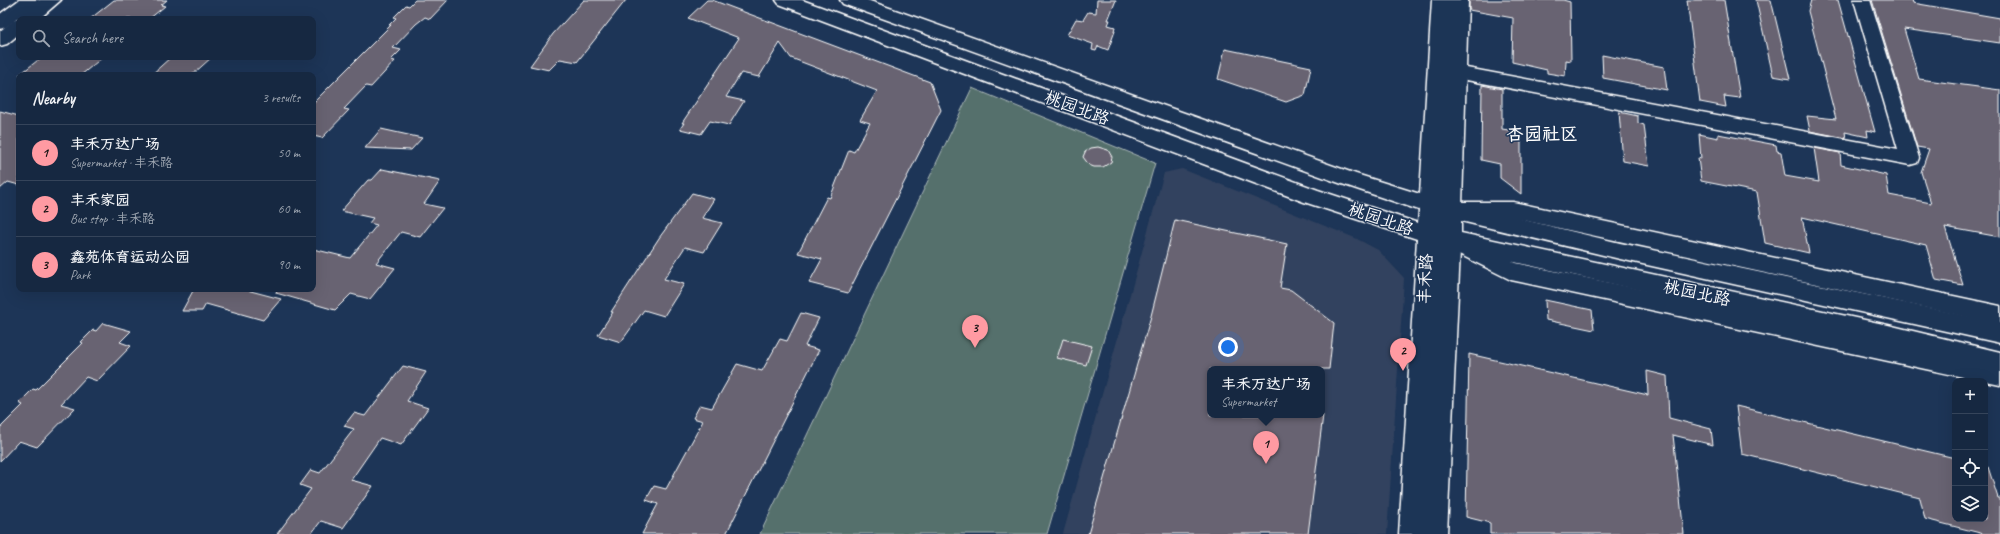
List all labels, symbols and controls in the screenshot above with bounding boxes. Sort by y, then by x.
search box [16,16,316,60]
icon: search [30,27,52,49]
text: Search here [62,29,123,48]
street label: 桃园北路 [1041,87,1113,129]
text: Nearby [32,88,75,109]
text: 3 results [262,90,300,106]
district label: 杏园社区 [1506,123,1578,145]
text: 丰禾万达广场 [70,135,160,154]
text: 1 [42,145,48,161]
text: 50 m [278,145,300,161]
text: Supermarket · 丰禾路 [70,155,173,171]
text: 丰禾家园 [70,191,130,210]
street label: 桃园北路 [1345,198,1417,240]
text: 2 [42,201,48,217]
text: 60 m [278,201,300,217]
text: Bus stop · 丰禾路 [70,211,155,227]
text: 鑫苑体育运动公园 [70,248,190,267]
street label: 丰禾路 [1413,253,1437,305]
text: 3 [42,257,48,273]
text: 90 m [278,257,300,273]
text: Park [70,267,91,283]
street label: 桃园北路 [1662,276,1732,310]
pin: 3 [962,315,988,348]
your location [1218,337,1238,357]
pin: 2 [1390,338,1416,371]
popup [1207,366,1325,418]
text: 丰禾万达广场 [1221,375,1311,394]
map controls [1952,378,1988,522]
button: + [1952,378,1988,414]
text: Supermarket [1221,394,1276,410]
button: − [1952,414,1988,450]
pin: 1 [1253,431,1279,464]
button: locate [1952,450,1988,486]
button: layers [1952,486,1988,522]

